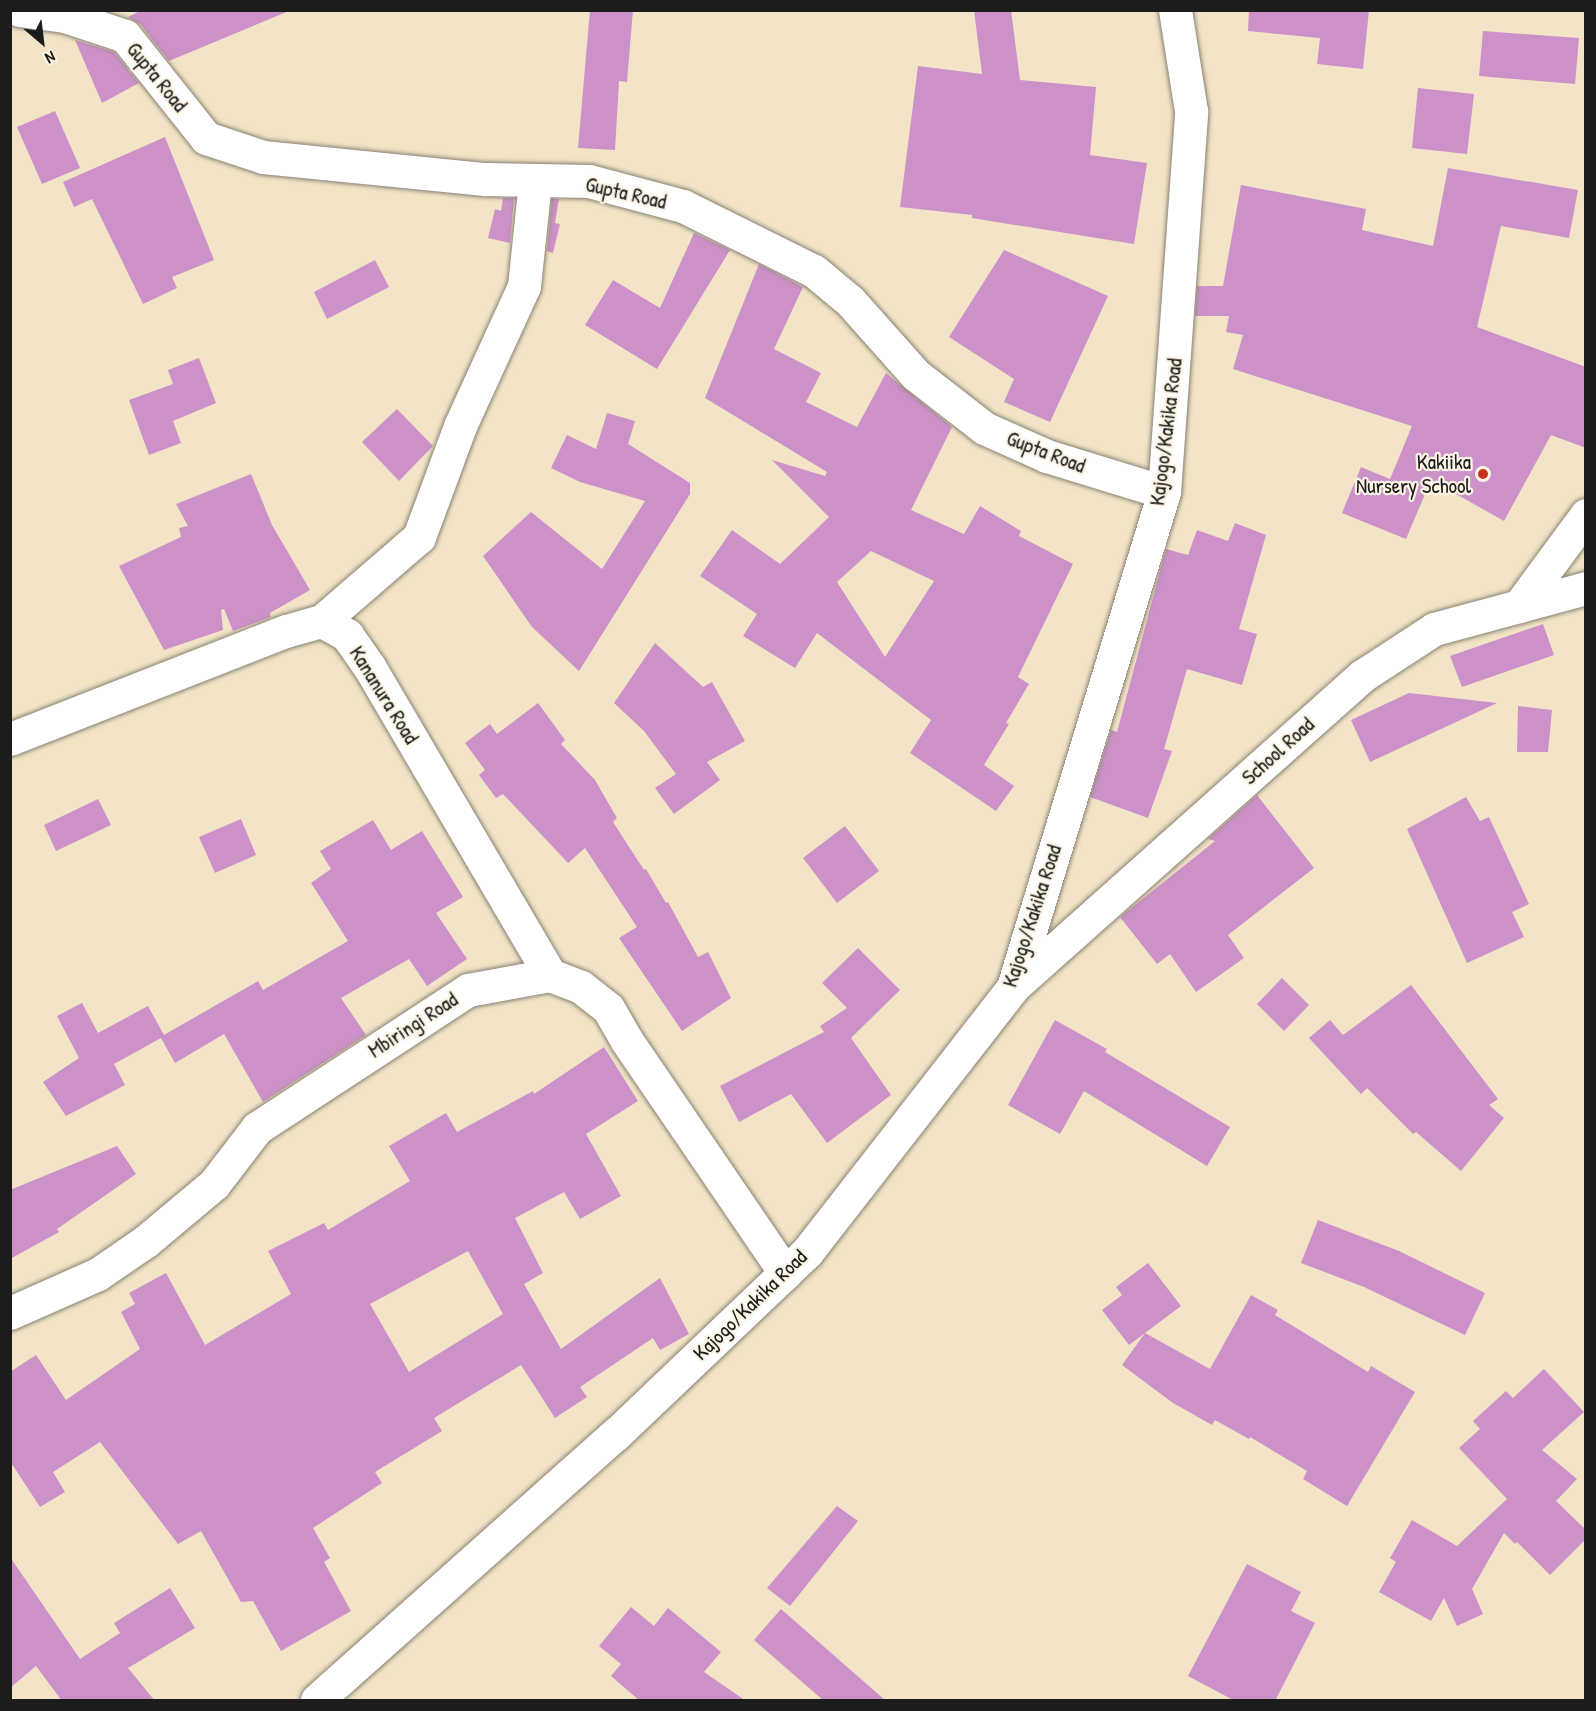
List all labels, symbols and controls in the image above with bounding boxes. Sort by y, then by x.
north arrow [12,12,72,72]
street label: Gupta Road [121,37,193,117]
text: N [42,46,59,70]
street label: Gupta Road [583,171,669,215]
street label: Kajogo/Kakika Road [1144,357,1188,507]
street label: Gupta Road [1003,426,1089,478]
place label: Kakiika Nursery School [1356,449,1471,499]
marker: Kakiika Nursery School [1476,467,1490,481]
street label: Kananura Road [344,642,424,748]
street label: School Road [1237,712,1319,790]
street label: Kajogo/Kakika Road [997,842,1067,990]
street label: Mbiringi Road [364,987,462,1063]
street label: Kajogo/Kakika Road [688,1244,812,1366]

